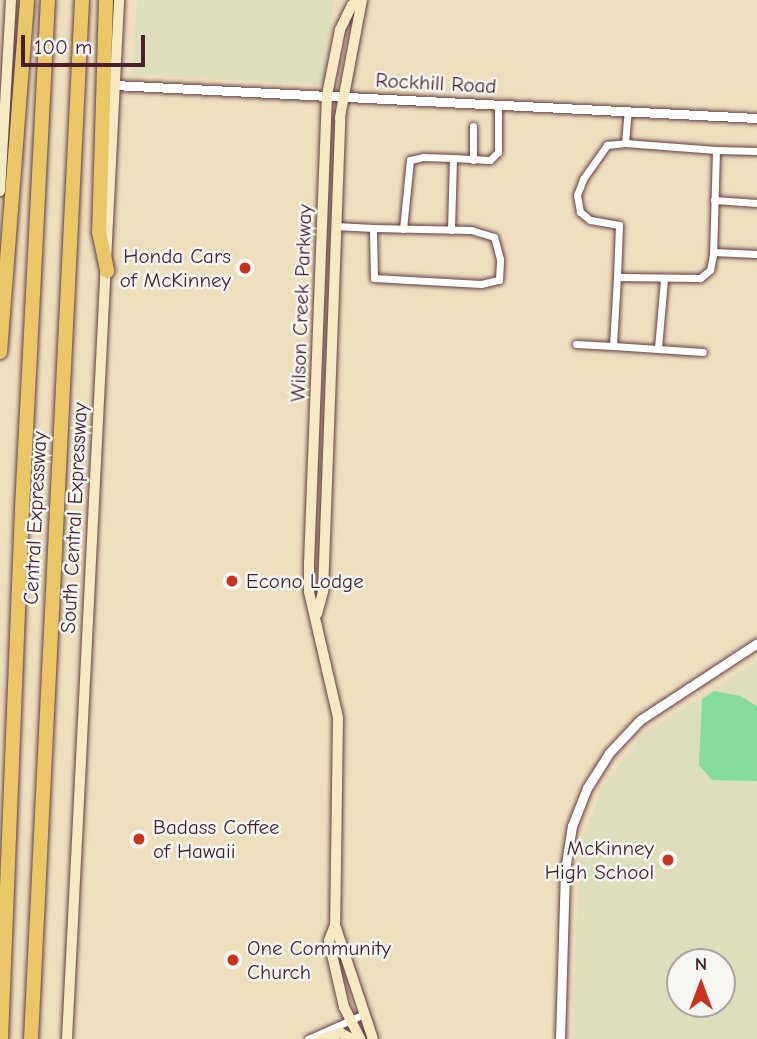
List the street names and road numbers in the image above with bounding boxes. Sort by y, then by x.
street label: Rockhill Road [375,67,497,99]
street label: Wilson Creek Parkway [285,204,317,402]
street label: South Central Expressway [55,402,93,634]
street label: Central Expressway [18,431,52,605]

